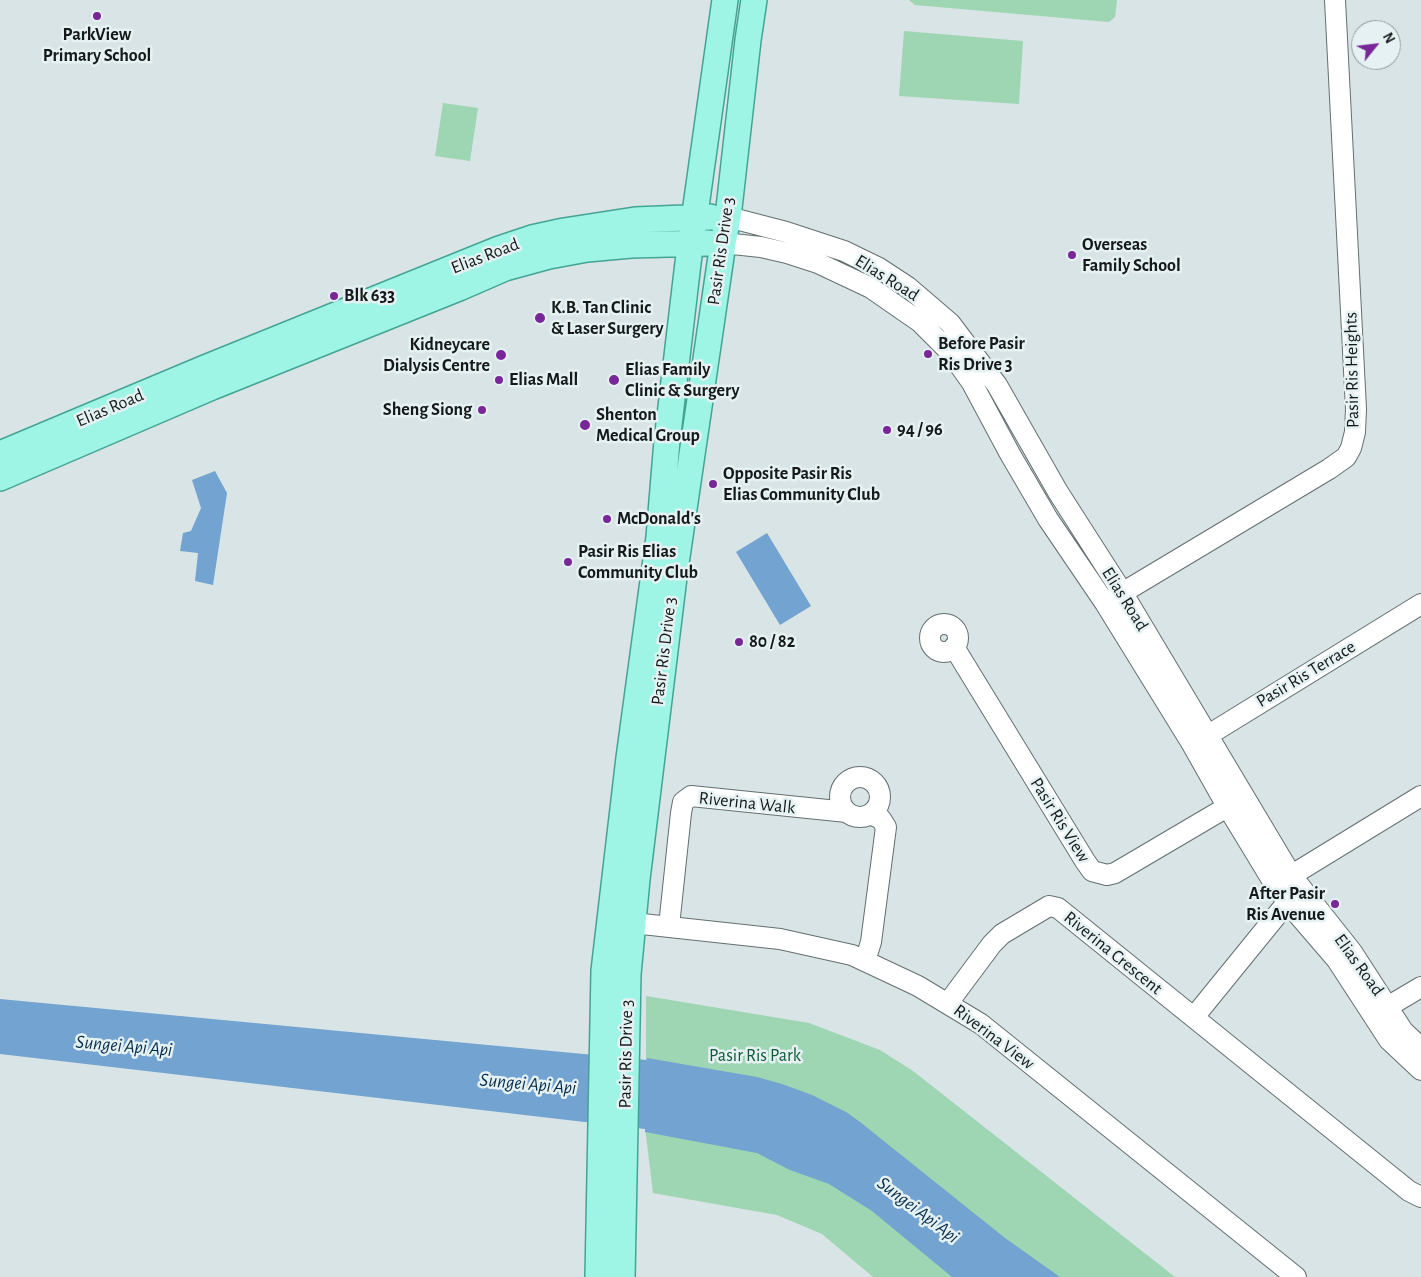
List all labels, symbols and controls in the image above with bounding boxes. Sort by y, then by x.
marker: ParkView Primary School [91,10,103,22]
north arrow [1351,20,1401,70]
place label: ParkView Primary School [43,24,151,66]
text: N [1380,31,1397,46]
street label: Pasir Ris Drive 3 [703,196,739,306]
street label: Elias Road [448,233,522,279]
place label: Overseas Family School [1082,234,1181,276]
marker: Overseas Family School [1066,249,1078,261]
street label: Elias Road [851,250,923,306]
place label: Blk 633 [344,285,395,307]
marker: Blk 633 [328,290,340,302]
place label: K.B. Tan Clinic & Laser Surgery [551,297,664,340]
marker: K.B. Tan Clinic & Laser Surgery [533,311,547,325]
street label: Pasir Ris Heights [1340,312,1364,428]
place label: Before Pasir Ris Drive 3 [938,333,1025,376]
place label: Kidneycare Dialysis Centre [383,334,490,376]
marker: Kidneycare Dialysis Centre [494,348,508,362]
marker: Before Pasir Ris Drive 3 [922,348,934,360]
place label: Elias Family Clinic & Surgery [625,359,739,402]
place label: Elias Mall [509,369,578,391]
marker: Elias Family Clinic & Surgery [607,373,621,387]
marker: Elias Mall [493,374,505,386]
street label: Elias Road [73,384,147,432]
place label: Sheng Siong [383,399,472,421]
marker: Sheng Siong [476,404,488,416]
place label: Shenton Medical Group [596,404,700,446]
marker: Shenton Medical Group [578,418,592,432]
place label: 94 / 96 [897,419,943,441]
marker: 94 / 96 [881,424,893,436]
place label: Opposite Pasir Ris Elias Community Club [723,463,880,506]
marker: Opposite Pasir Ris Elias Community Club [707,478,719,490]
place label: McDonald's [617,508,701,530]
marker: McDonald's [601,513,613,525]
place label: Pasir Ris Elias Community Club [578,541,698,584]
marker: Pasir Ris Elias Community Club [562,556,574,568]
street label: Elias Road [1097,563,1153,635]
street label: Pasir Ris Drive 3 [647,596,681,706]
place label: 80 / 82 [749,631,795,653]
marker: 80 / 82 [733,636,745,648]
street label: Pasir Ris Terrace [1252,636,1360,712]
street label: Pasir Ris View [1025,774,1095,866]
street label: Riverina Walk [698,787,796,819]
place label: After Pasir Ris Avenue [1246,883,1325,926]
marker: After Pasir Ris Avenue [1329,898,1341,910]
street label: Riverina Crescent [1059,907,1167,999]
street label: Elias Road [1329,930,1389,1000]
street label: Pasir Ris Drive 3 [614,999,638,1109]
street label: Riverina View [949,1000,1039,1074]
water label: Sungei Api Api [75,1030,173,1062]
park label: Pasir Ris Park [709,1045,801,1067]
water label: Sungei Api Api [479,1068,577,1100]
water label: Sungei Api Api [873,1172,963,1248]

